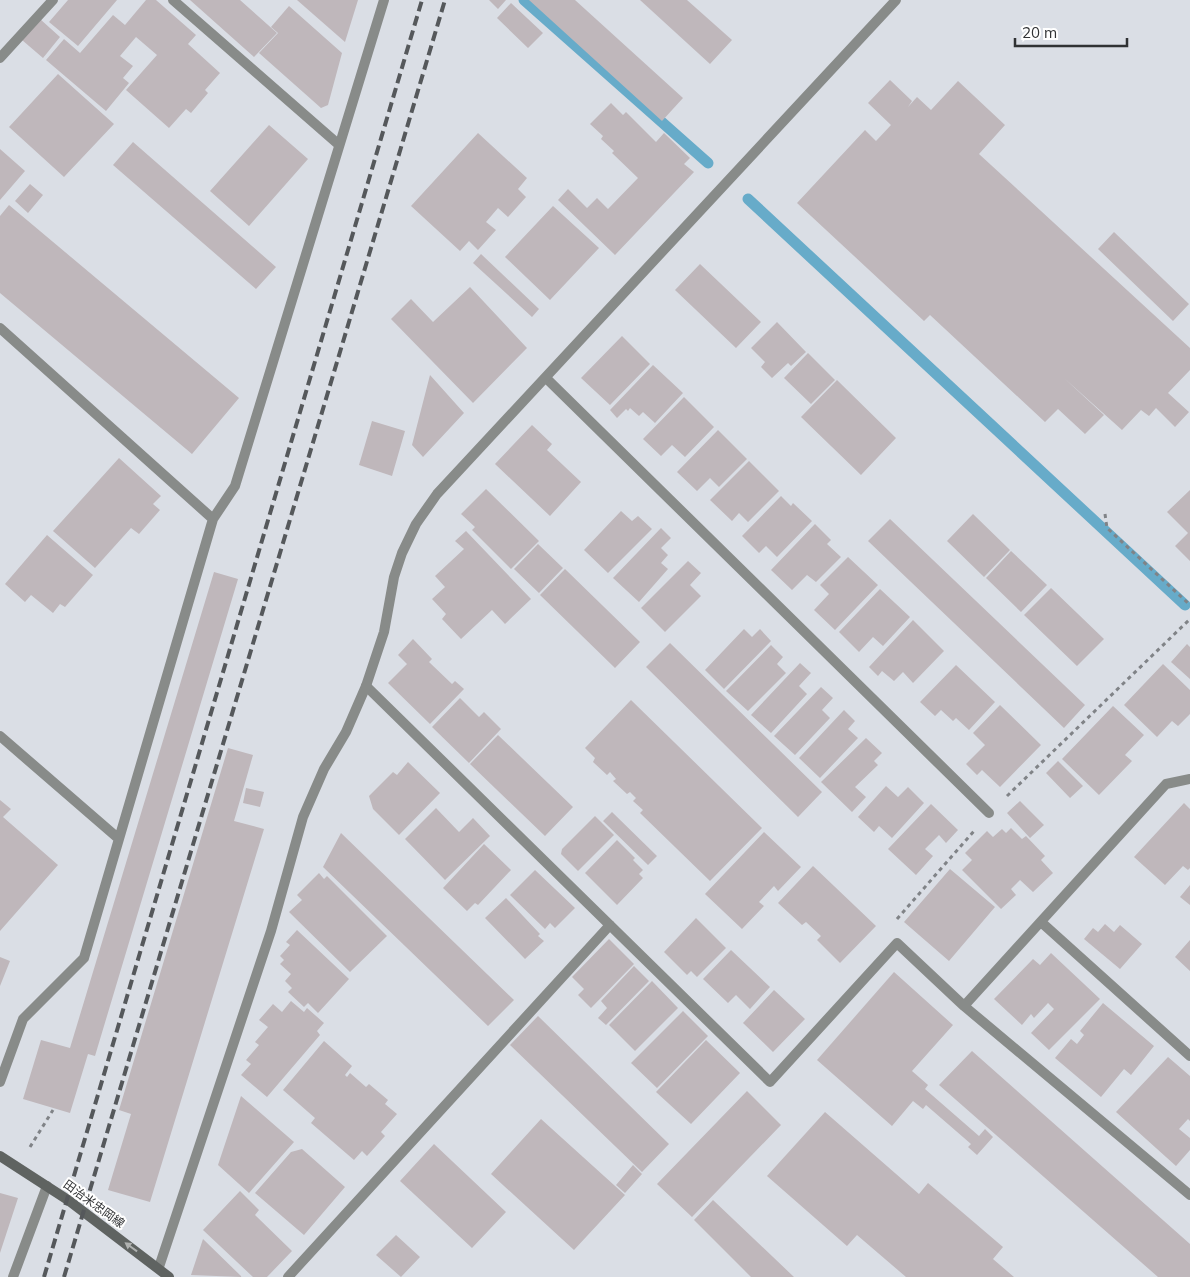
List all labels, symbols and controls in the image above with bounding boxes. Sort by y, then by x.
scale bar [1015,15,1128,47]
text: 20 m [1022,23,1057,42]
street label: 田治米忠岡線 [61,1176,128,1231]
one-way arrow [124,1242,138,1252]

